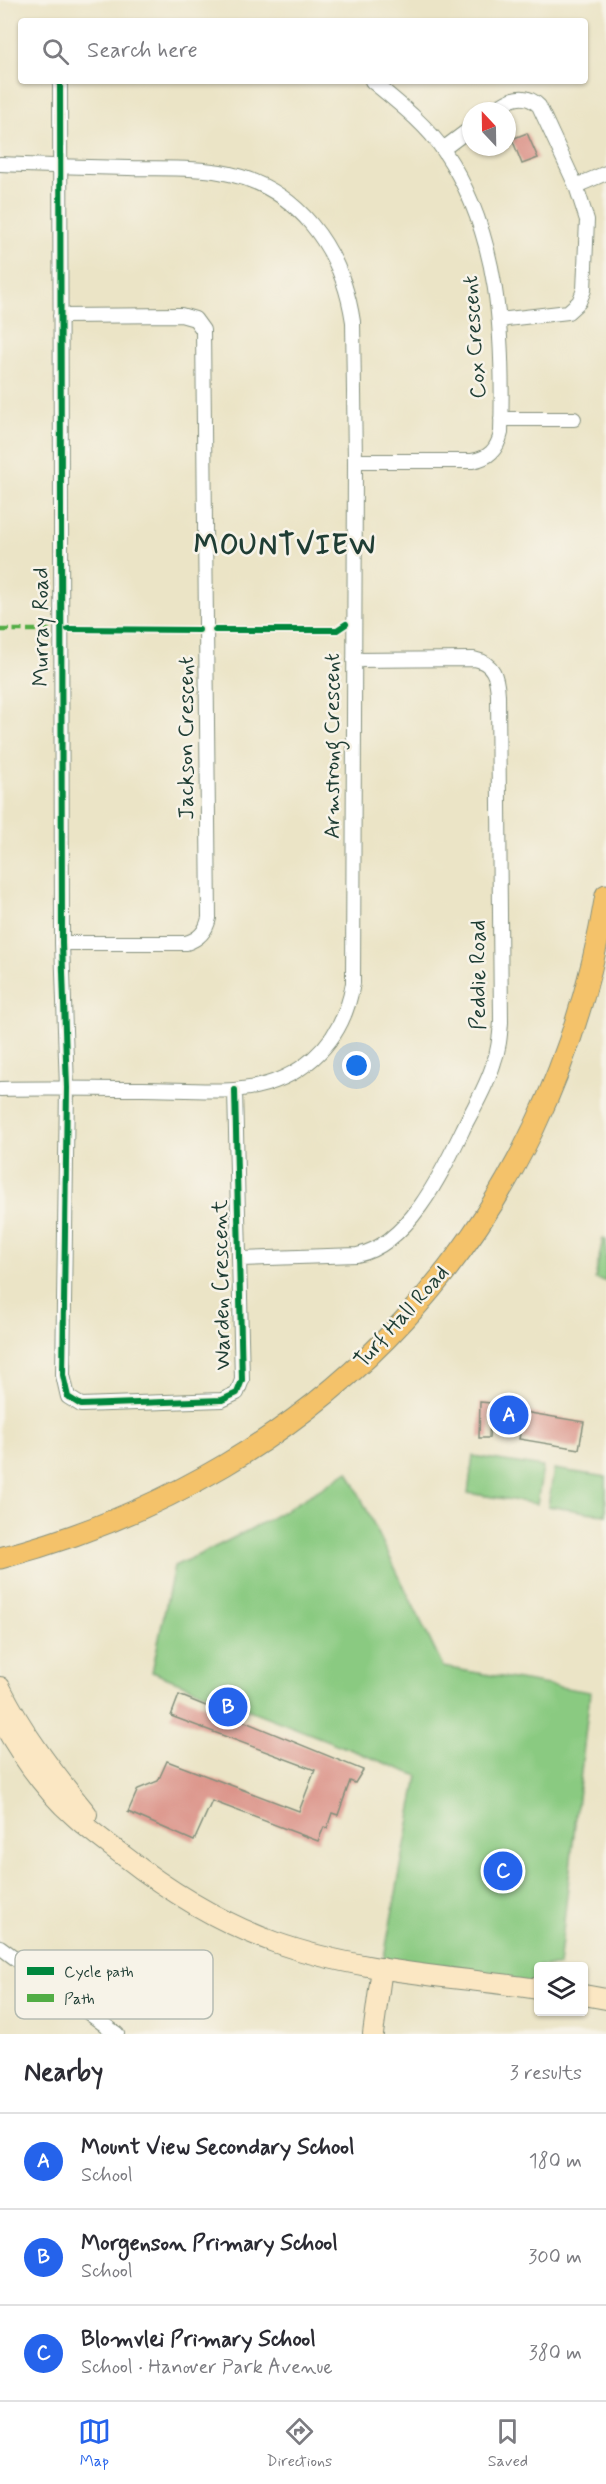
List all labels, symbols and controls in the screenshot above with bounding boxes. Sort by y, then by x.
search box [18,18,588,84]
icon: search [39,35,72,68]
text: Search here [87,37,198,65]
north arrow [462,102,516,156]
street label: Cox Crescent [457,274,493,400]
district label: MOUNTVIEW [194,528,376,565]
street label: Murray Road [28,567,56,687]
street label: Armstrong Crescent [319,653,350,839]
street label: Jackson Crescent [173,656,201,820]
street label: Peddie Road [465,920,493,1030]
your location [342,1051,371,1080]
street label: Warden Crescent [207,1199,237,1371]
street label: Turf Hall Road [348,1260,456,1374]
pin: A [490,1392,528,1438]
pin: B [208,1684,248,1730]
pin: C [484,1848,522,1894]
legend [15,1950,213,2019]
text: Cycle path [64,1962,134,1983]
map controls [534,1962,588,2016]
button: layers [534,1962,588,2016]
text: Path [64,1989,95,2010]
text: Nearby [24,2056,103,2090]
text: 3 results [510,2060,582,2087]
text: Mount View Secondary School [81,2134,354,2162]
text: A [37,2148,50,2175]
text: 180 m [529,2148,582,2175]
text: School [81,2162,133,2189]
text: Morgenson Primary School [81,2230,338,2258]
text: B [37,2244,50,2271]
text: 300 m [528,2244,582,2271]
text: School [81,2258,133,2285]
text: Blomvlei Primary School [81,2326,316,2354]
text: C [36,2340,51,2367]
text: 380 m [529,2340,582,2367]
text: School · Hanover Park Avenue [81,2354,333,2381]
tab: Map [78,2415,111,2472]
tab: Directions [266,2415,332,2472]
tab: Saved [488,2415,528,2472]

